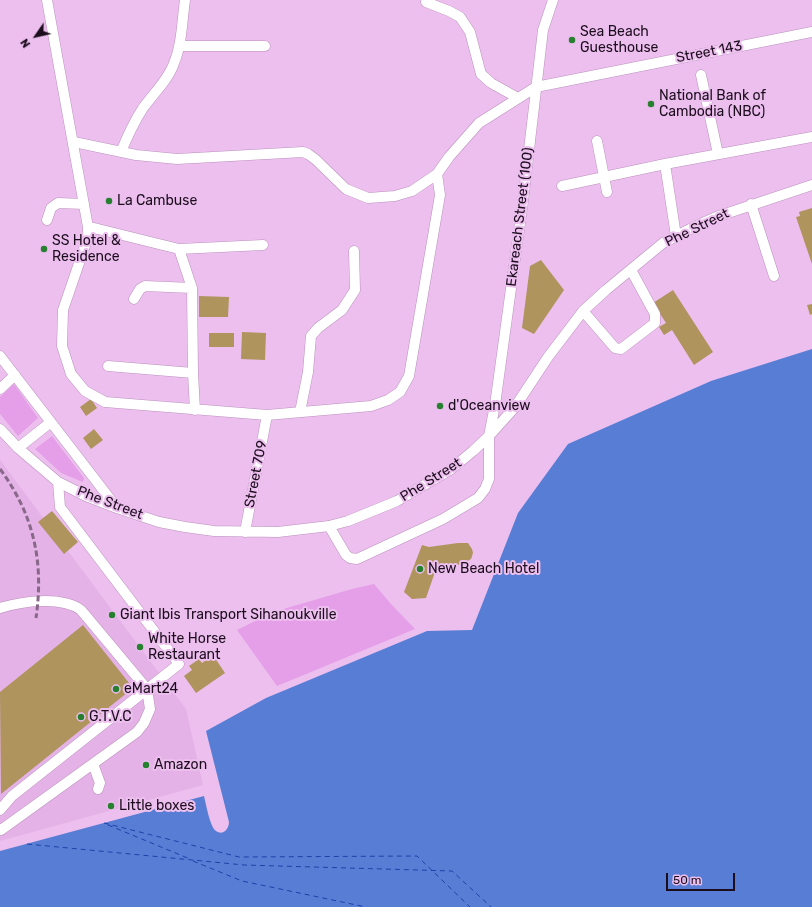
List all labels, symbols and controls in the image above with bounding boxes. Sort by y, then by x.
north arrow [16,16,56,56]
place label: Sea Beach Guesthouse [580,24,658,56]
marker: Sea Beach Guesthouse [567,35,577,45]
text: N [18,36,33,50]
street label: Street 143 [675,37,743,67]
place label: National Bank of Cambodia (NBC) [659,88,766,120]
marker: National Bank of Cambodia (NBC) [646,99,656,109]
street label: Ekareach Street (100) [503,146,537,288]
place label: La Cambuse [117,193,197,209]
marker: La Cambuse [104,196,114,206]
street label: Phe Street [662,205,732,251]
place label: SS Hotel & Residence [52,233,121,266]
marker: SS Hotel & Residence [39,244,49,254]
place label: d'Oceanview [448,398,530,414]
marker: d'Oceanview [435,401,445,411]
street label: Street 709 [241,439,271,509]
street label: Phe Street [397,455,465,505]
street label: Phe Street [75,483,145,523]
place label: New Beach Hotel [428,561,539,577]
marker: New Beach Hotel [415,564,425,574]
place label: Giant Ibis Transport Sihanoukville [120,607,336,623]
marker: Giant Ibis Transport Sihanoukville [107,610,117,620]
place label: White Horse Restaurant [148,631,226,664]
marker: White Horse Restaurant [135,642,145,652]
place label: eMart24 [124,681,178,697]
marker: eMart24 [111,684,121,694]
place label: G.T.V.C [89,709,132,725]
marker: G.T.V.C [76,712,86,722]
place label: Amazon [154,757,207,773]
marker: Amazon [141,760,151,770]
place label: Little boxes [119,798,194,814]
marker: Little boxes [106,801,116,811]
scale bar [668,865,737,891]
text: 50 m [673,873,701,887]

